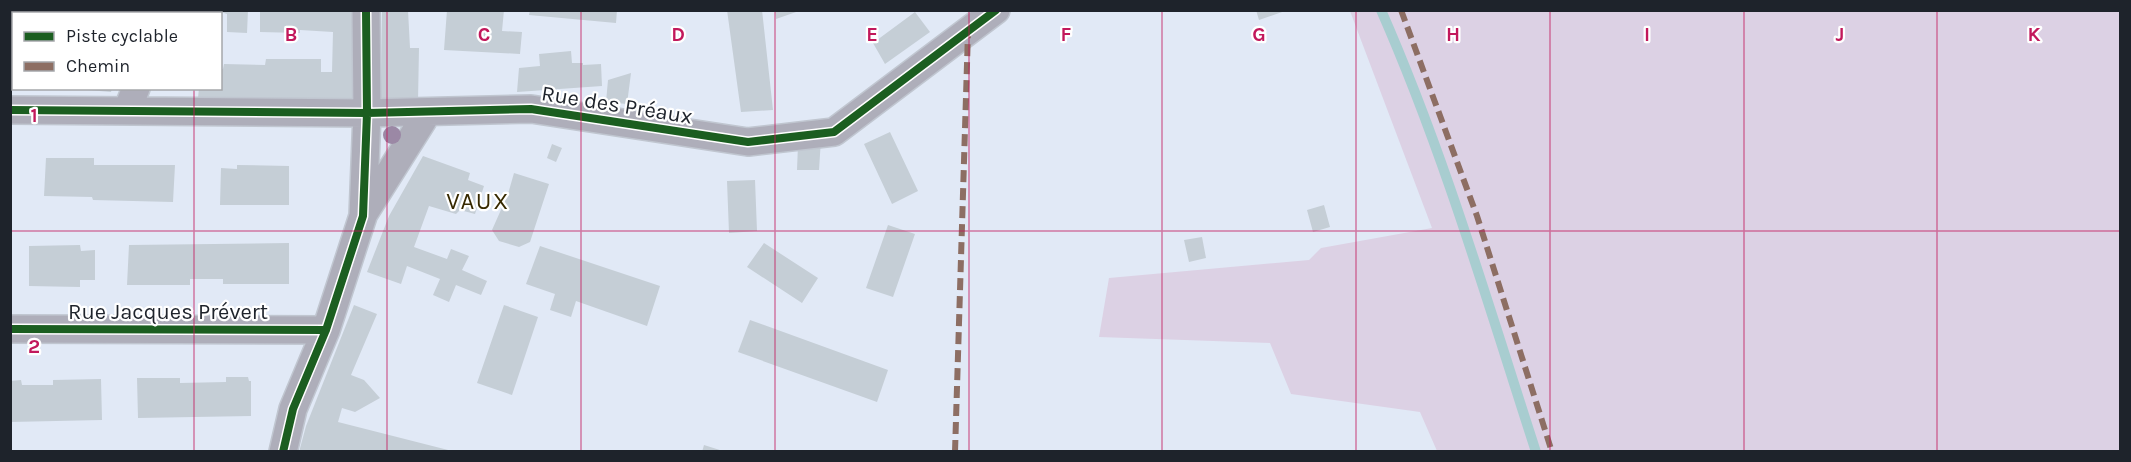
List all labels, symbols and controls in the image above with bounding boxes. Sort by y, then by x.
legend [12,12,222,90]
text: B [285,23,297,46]
text: C [478,23,490,46]
text: D [671,23,685,46]
text: E [866,23,878,46]
text: F [1061,23,1072,46]
text: G [1252,23,1266,46]
text: H [1446,23,1460,46]
text: I [1644,23,1650,46]
text: J [1836,23,1844,46]
text: K [2027,23,2041,46]
text: Piste cyclable [66,25,178,47]
text: Chemin [66,55,130,77]
street label: Rue des Préaux [539,80,694,130]
text: 1 [30,104,38,127]
district label: VAUX [446,187,510,215]
street label: Rue Jacques Prévert [68,299,268,325]
text: 2 [28,335,40,358]

